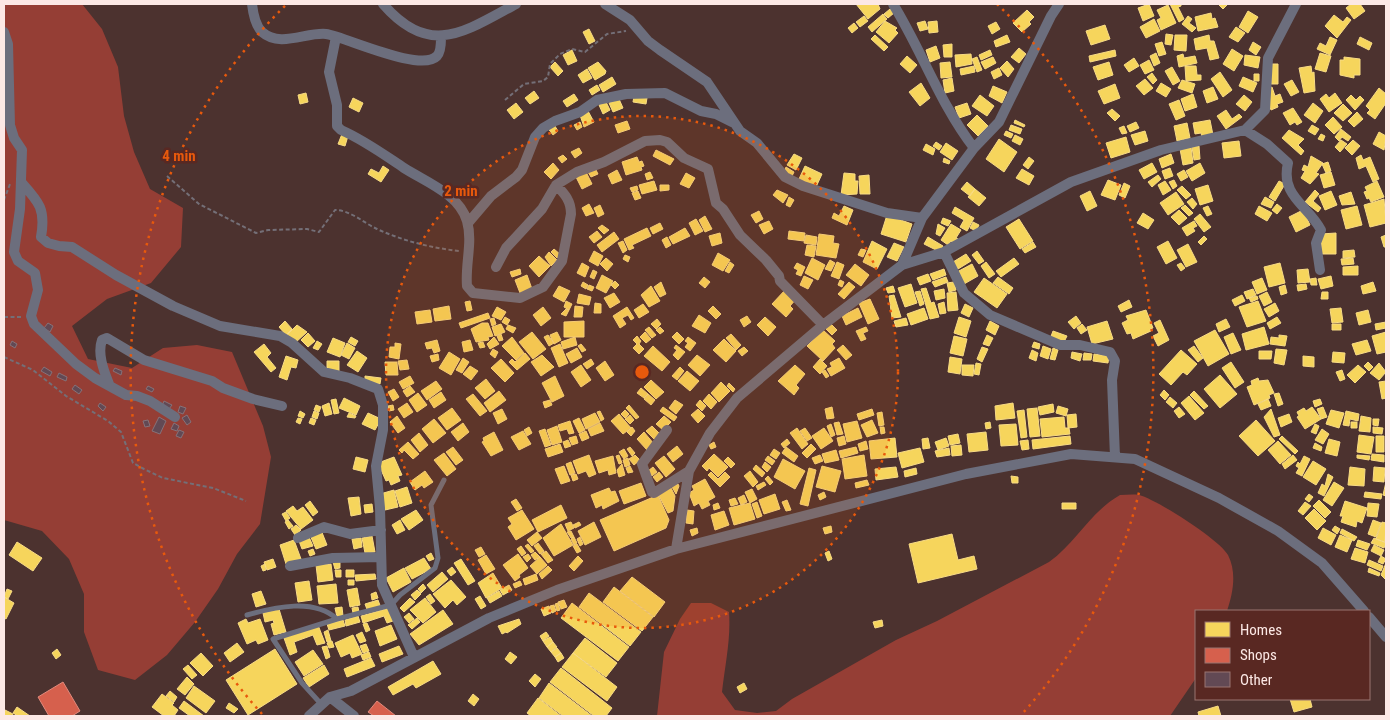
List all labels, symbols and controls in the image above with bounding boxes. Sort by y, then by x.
text: 4 min [162,147,196,165]
text: 2 min [444,182,478,200]
centre of rings [633,363,651,381]
legend [1195,610,1370,700]
text: Homes [1240,621,1282,639]
text: Shops [1240,646,1277,664]
text: Other [1240,671,1273,689]

